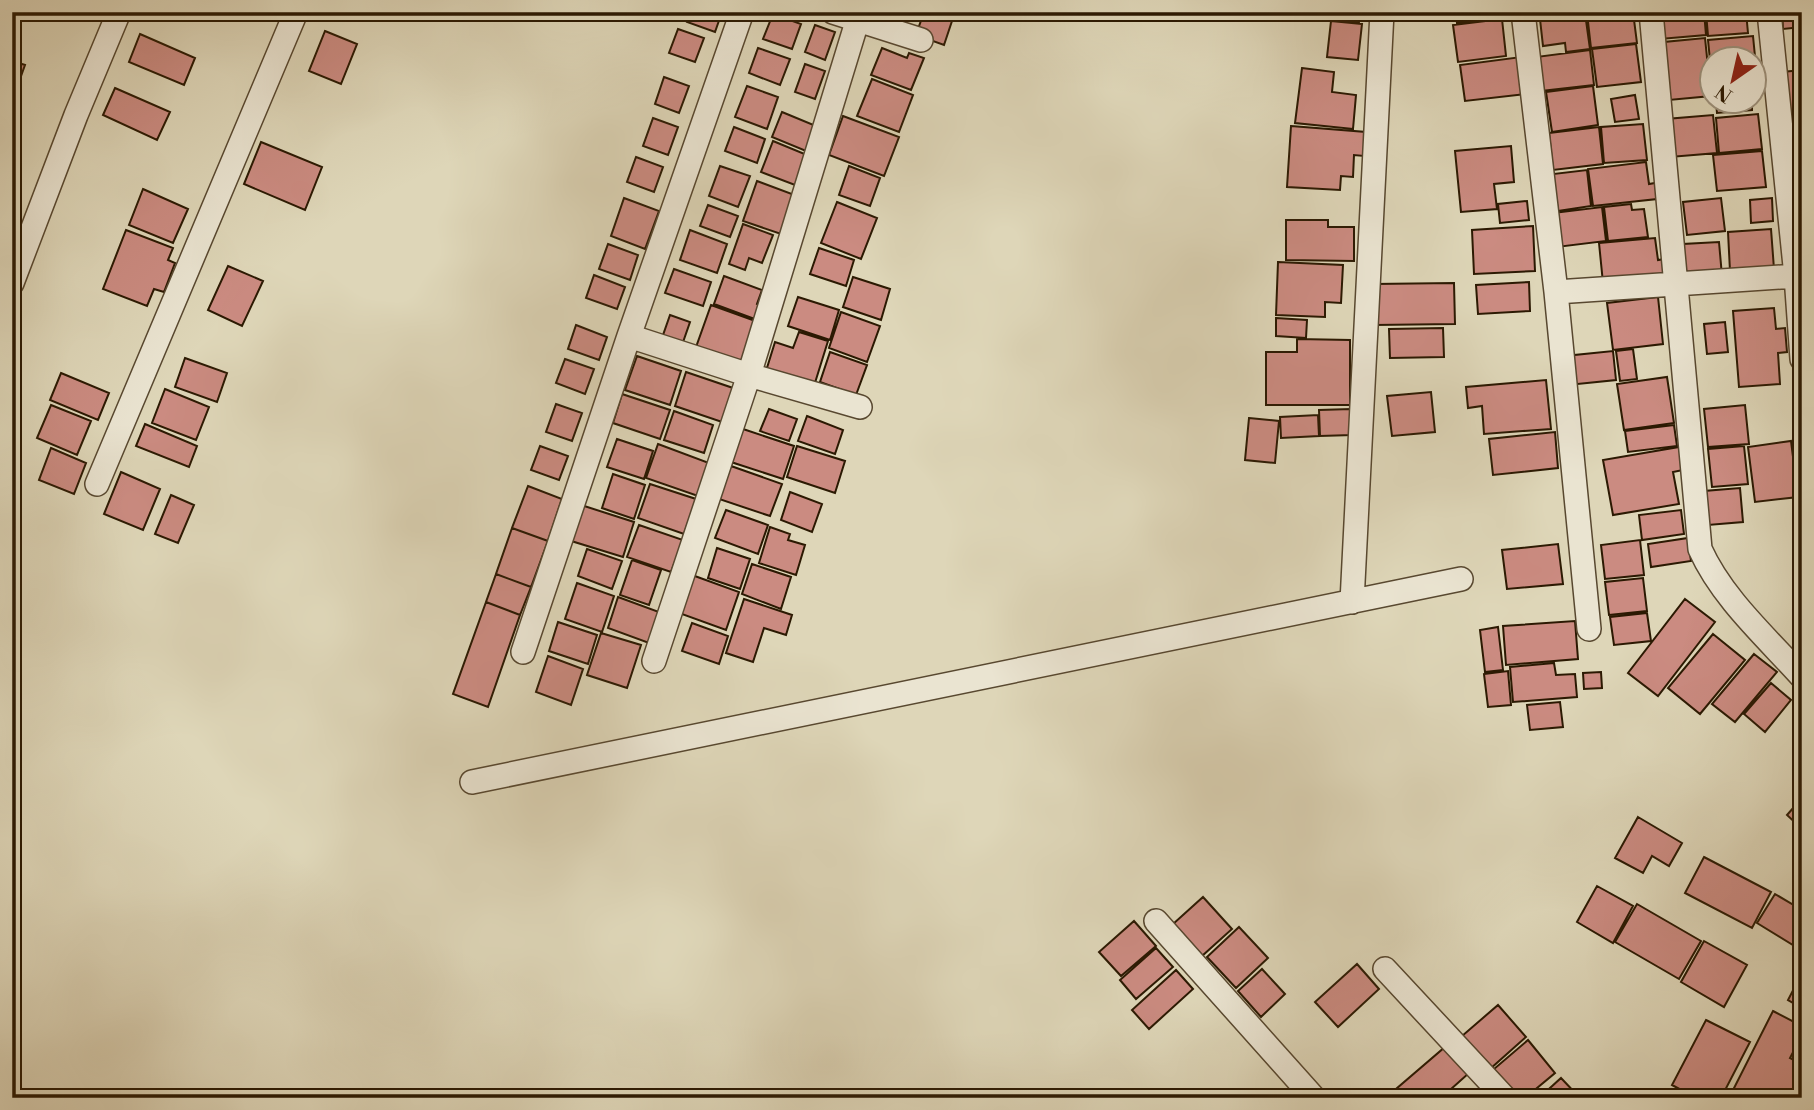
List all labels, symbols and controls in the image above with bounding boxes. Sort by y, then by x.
north arrow [1699,46,1769,116]
text: N [1711,79,1737,107]

